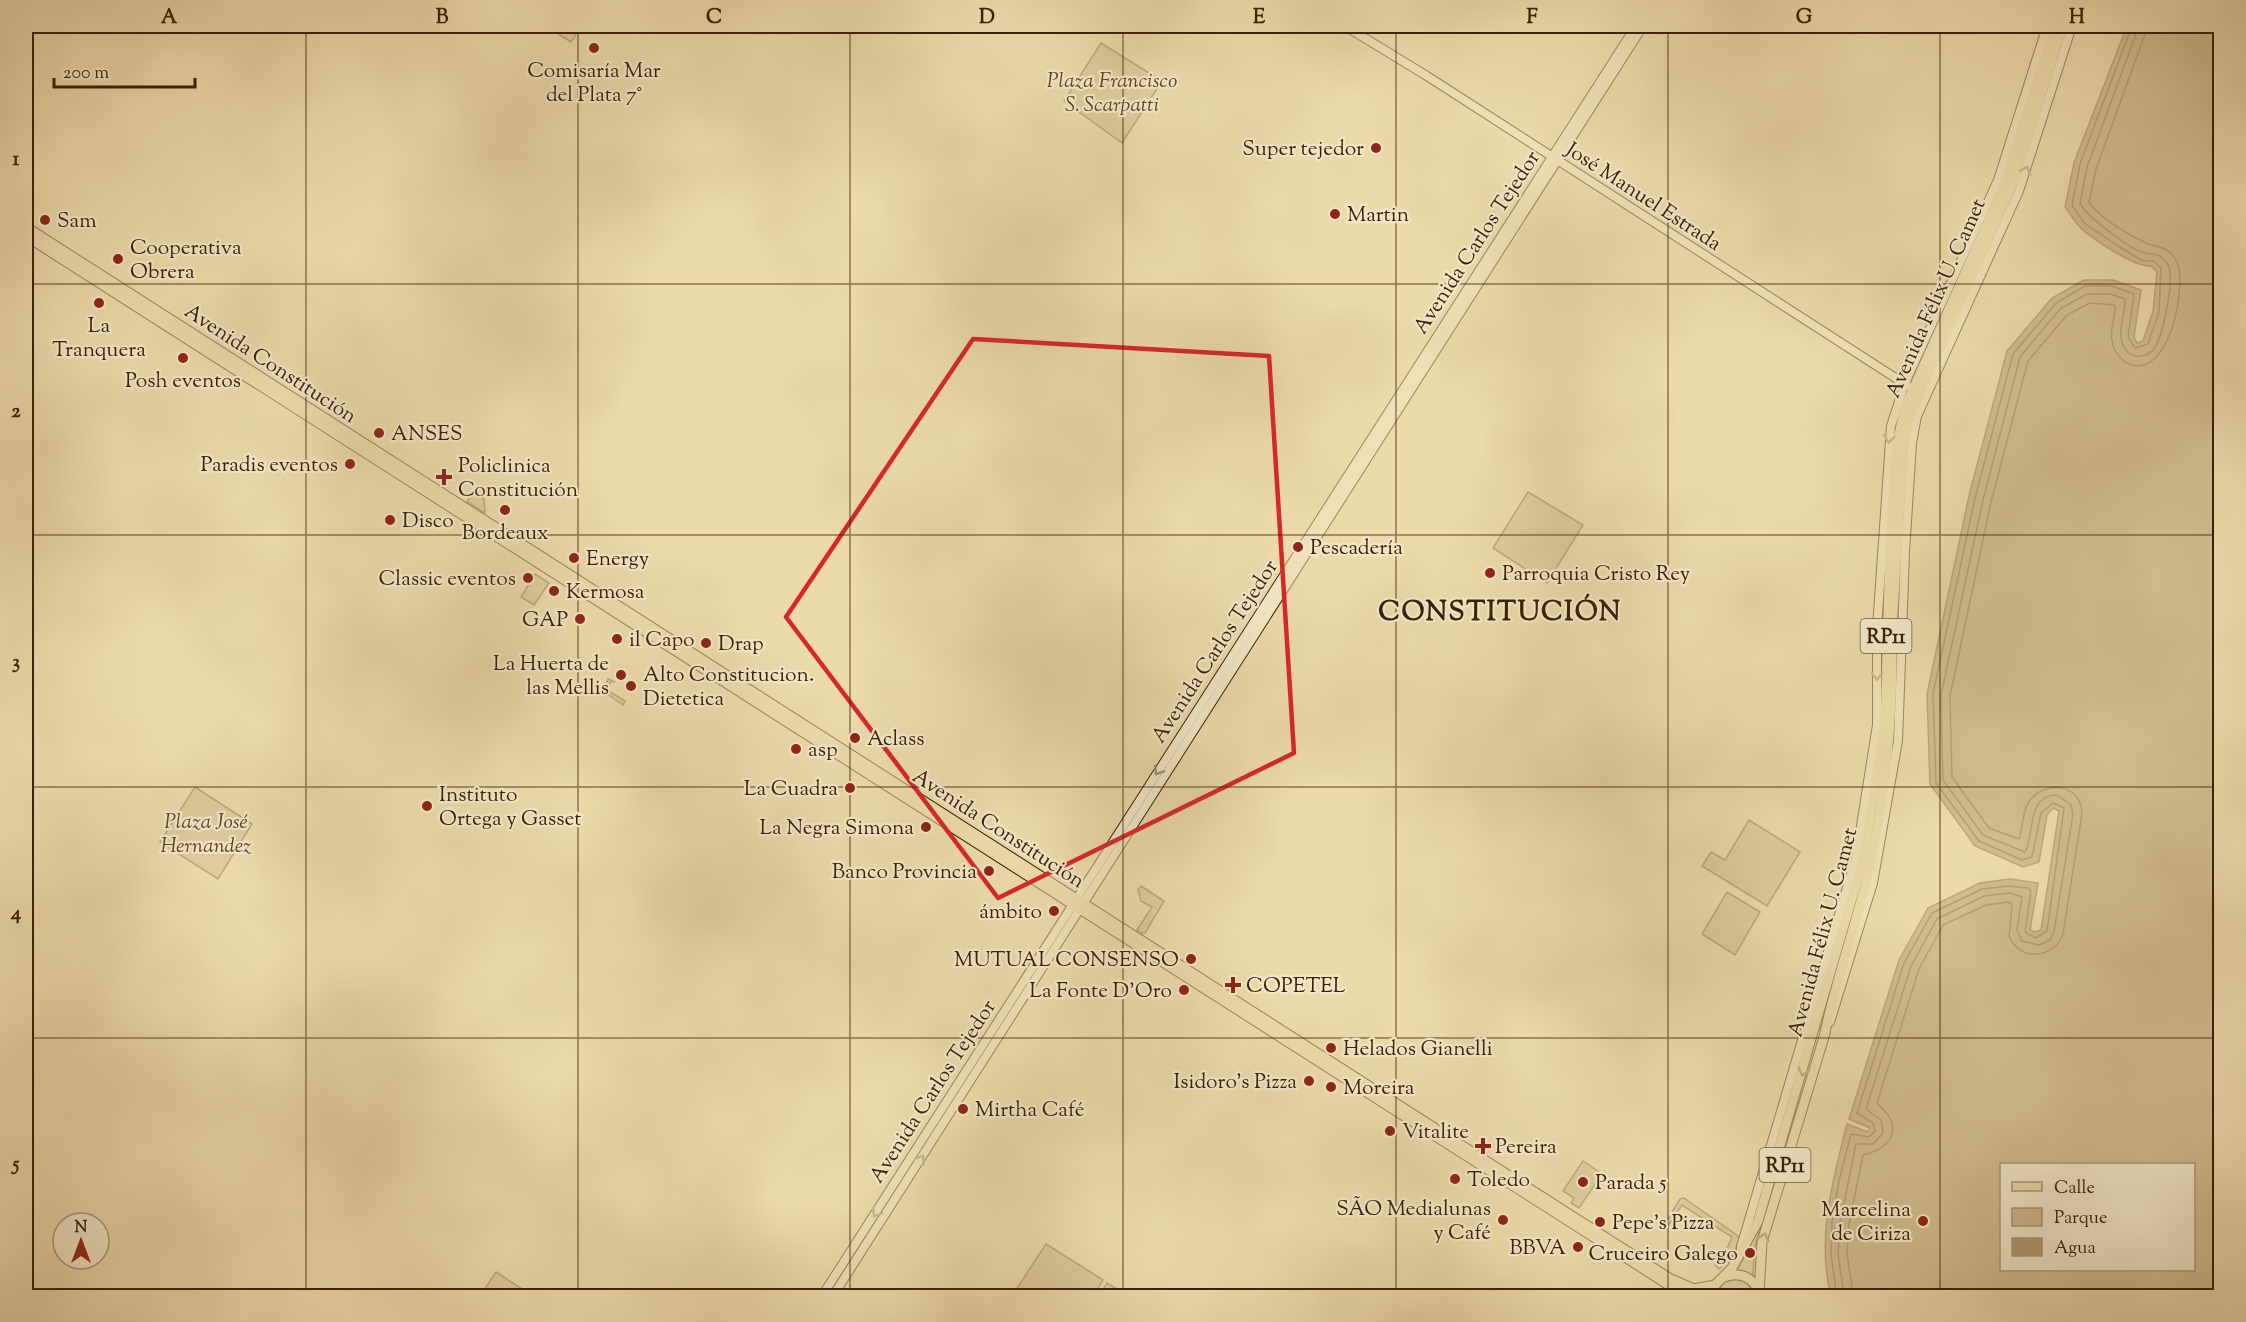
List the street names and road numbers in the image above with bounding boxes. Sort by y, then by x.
street label: José Manuel Estrada [1558,135,1727,260]
street label: Avenida Carlos Tejedor [1407,145,1548,341]
street label: Avenida Félix U. Camet [1879,194,1994,403]
street label: Avenida Constitución [178,298,362,432]
street label: Avenida Carlos Tejedor [1145,554,1286,750]
road number: RP11 [1860,619,1912,653]
street label: Avenida Constitución [906,763,1090,897]
street label: Avenida Félix U. Camet [1782,825,1866,1040]
street label: Avenida Carlos Tejedor [863,994,1004,1190]
road number: RP11 [1760,1148,1810,1182]

